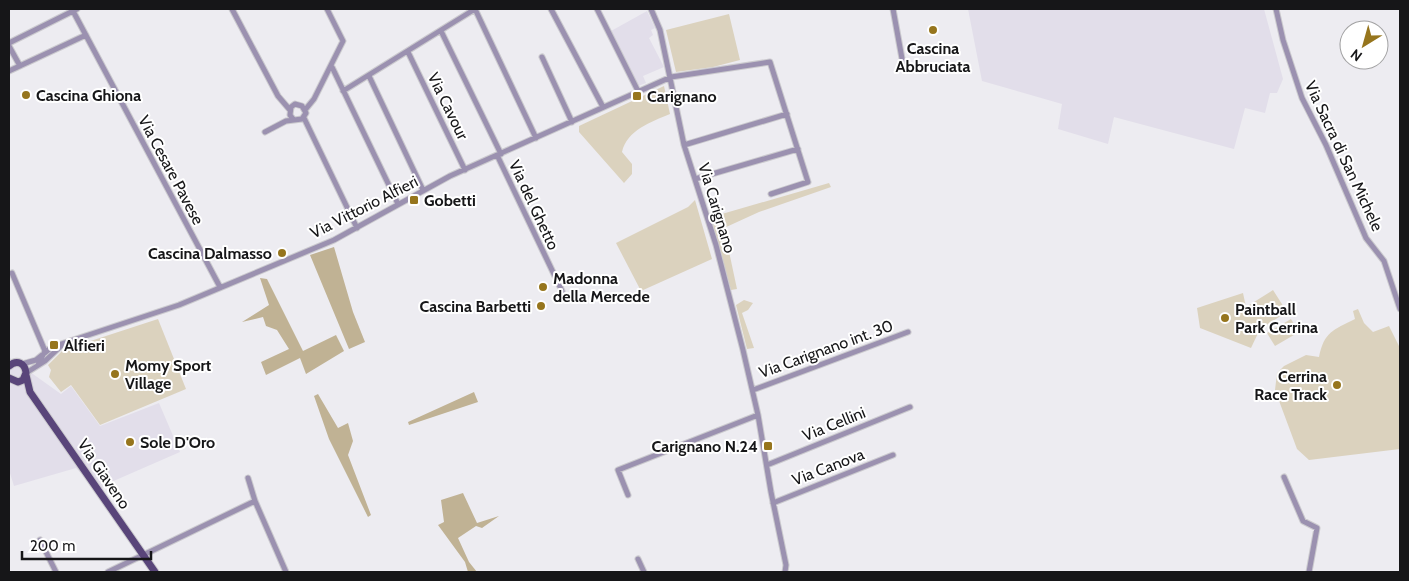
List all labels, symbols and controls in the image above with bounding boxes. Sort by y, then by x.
north arrow [1339,20,1389,70]
marker: Cascina Abbruciata [927,24,939,36]
place label: Cascina Abbruciata [896,39,970,76]
text: N [1347,45,1366,66]
street label: Via Cavour [424,69,473,144]
street label: Via Sacra di San Michele [1301,78,1387,234]
place label: Cascina Ghiona [36,86,141,105]
place label: Carignano [647,87,717,106]
marker: Cascina Ghiona [20,89,32,101]
marker: Carignano [631,90,643,102]
street label: Via Cesare Pavese [134,112,208,228]
street label: Via del Ghetto [505,157,563,253]
street label: Via Carignano [694,161,740,256]
street label: Via Vittorio Alfieri [307,172,421,242]
place label: Gobetti [424,191,476,210]
marker: Gobetti [408,194,420,206]
place label: Cascina Dalmasso [148,244,272,263]
marker: Cascina Dalmasso [276,247,288,259]
place label: Madonna della Mercede [553,269,650,306]
marker: Madonna della Mercede [537,281,549,293]
place label: Cascina Barbetti [420,297,531,316]
marker: Cascina Barbetti [535,300,547,312]
place label: Paintball Park Cerrina [1235,300,1318,337]
marker: Paintball Park Cerrina [1219,312,1231,324]
street label: Via Carignano int. 30 [756,316,896,382]
place label: Alfieri [64,336,105,355]
marker: Alfieri [48,339,60,351]
place label: Momy Sport Village [125,356,212,393]
place label: Cerrina Race Track [1254,367,1327,404]
marker: Momy Sport Village [109,368,121,380]
marker: Cerrina Race Track [1331,379,1343,391]
street label: Via Cellini [800,403,868,445]
place label: Sole D'Oro [140,433,215,452]
street label: Via Giaveno [74,435,134,513]
marker: Sole D'Oro [124,436,136,448]
place label: Carignano N.24 [652,437,758,456]
marker: Carignano N.24 [762,440,774,452]
street label: Via Canova [789,444,867,489]
scale bar [22,528,151,560]
text: 200 m [30,537,75,555]

